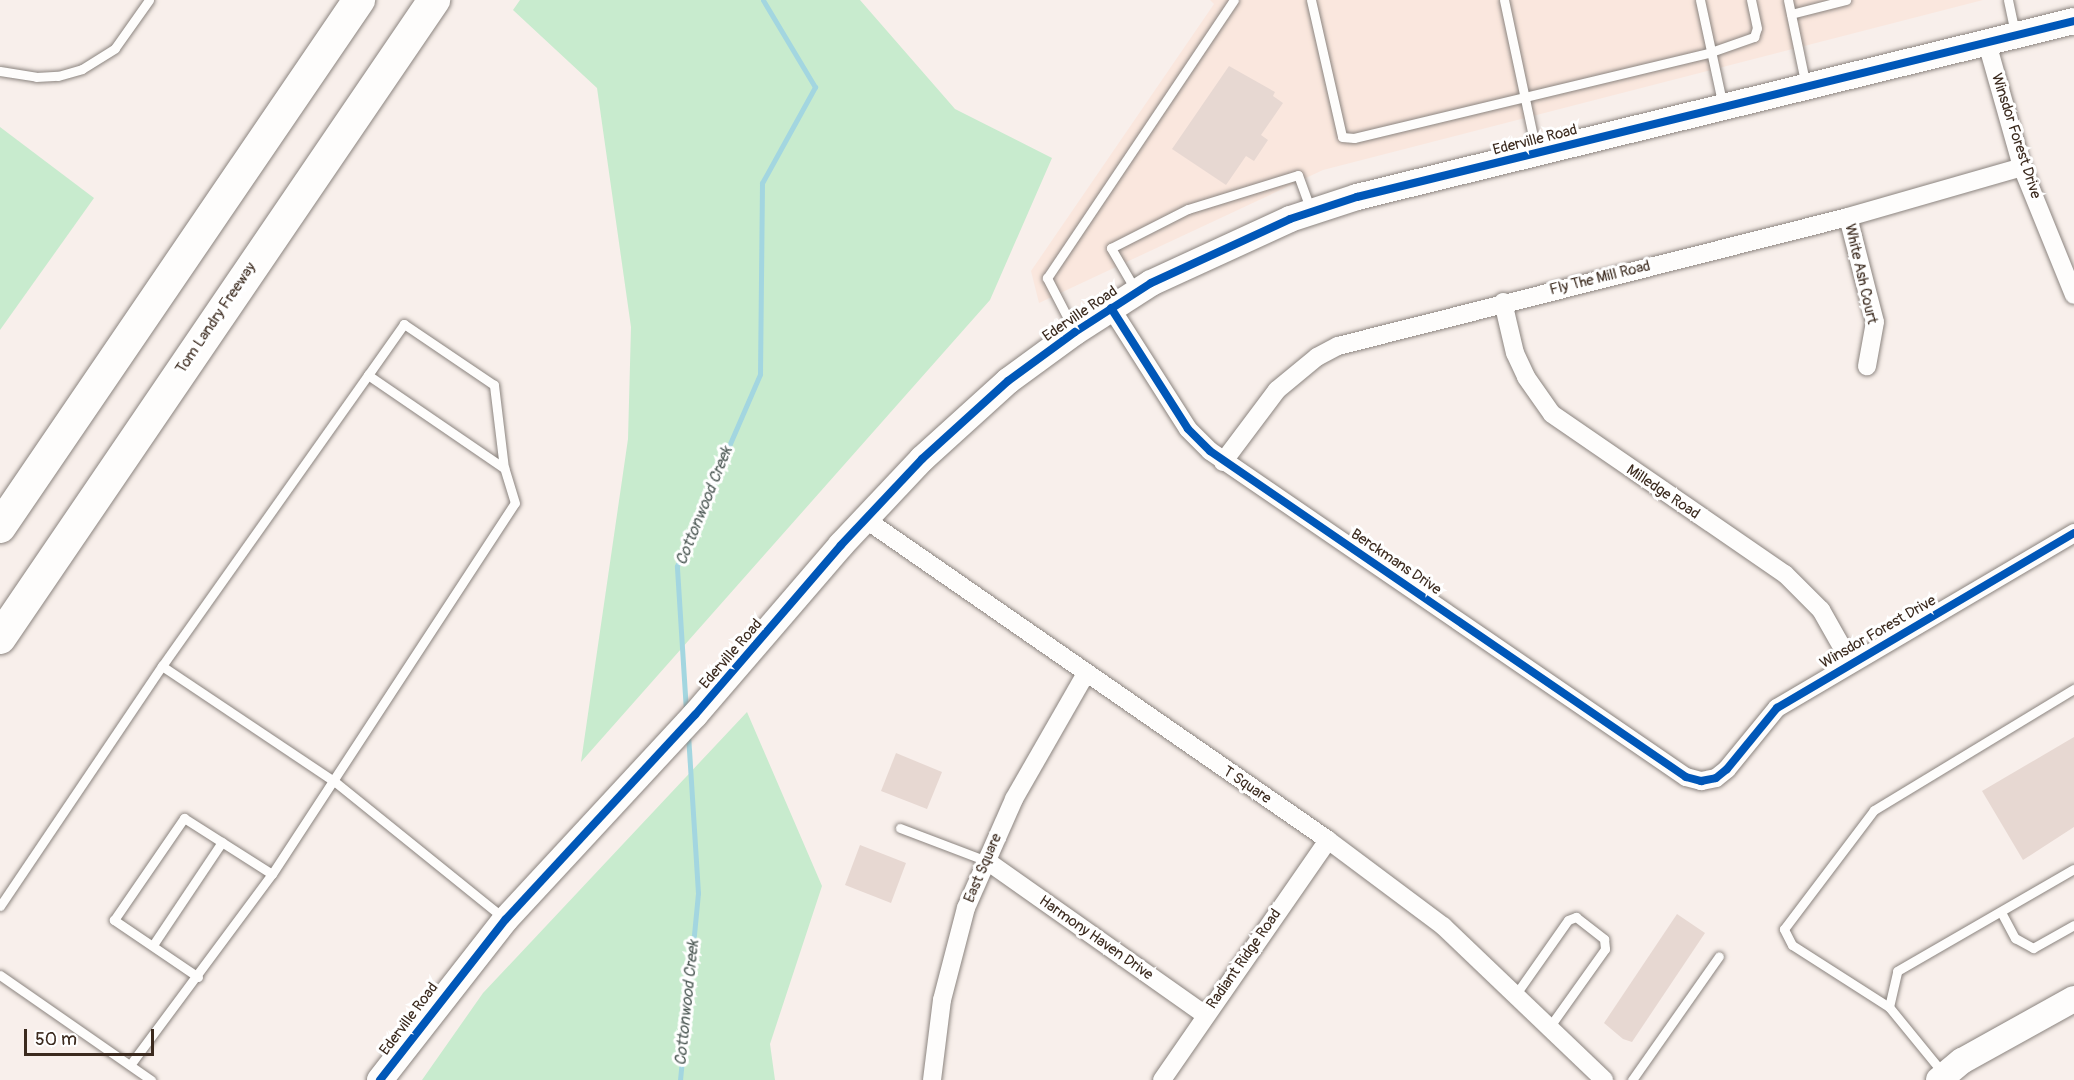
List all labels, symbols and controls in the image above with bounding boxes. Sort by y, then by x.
street label: Winsdor Forest Drive [1987,71,2045,201]
street label: Ederville Road [1491,121,1579,159]
street label: White Ash Court [1841,222,1881,326]
street label: Fly The Mill Road [1548,257,1652,299]
street label: Tom Landry Freeway [172,259,260,377]
street label: Ederville Road [1039,282,1121,346]
water label: Cottonwood Creek [672,444,736,568]
street label: Milledge Road [1623,461,1703,523]
street label: Berckmans Drive [1347,525,1445,599]
street label: Winsdor Forest Drive [1817,592,1939,672]
street label: Ederville Road [696,616,766,692]
street label: T Square [1219,762,1275,808]
street label: East Square [960,831,1006,905]
street label: Harmony Haven Drive [1036,892,1156,984]
street label: Radiant Ridge Road [1203,906,1285,1012]
water label: Cottonwood Creek [671,939,703,1067]
street label: Ederville Road [376,979,442,1059]
scale bar [27,1017,158,1055]
text: 50 m [35,1028,77,1051]

